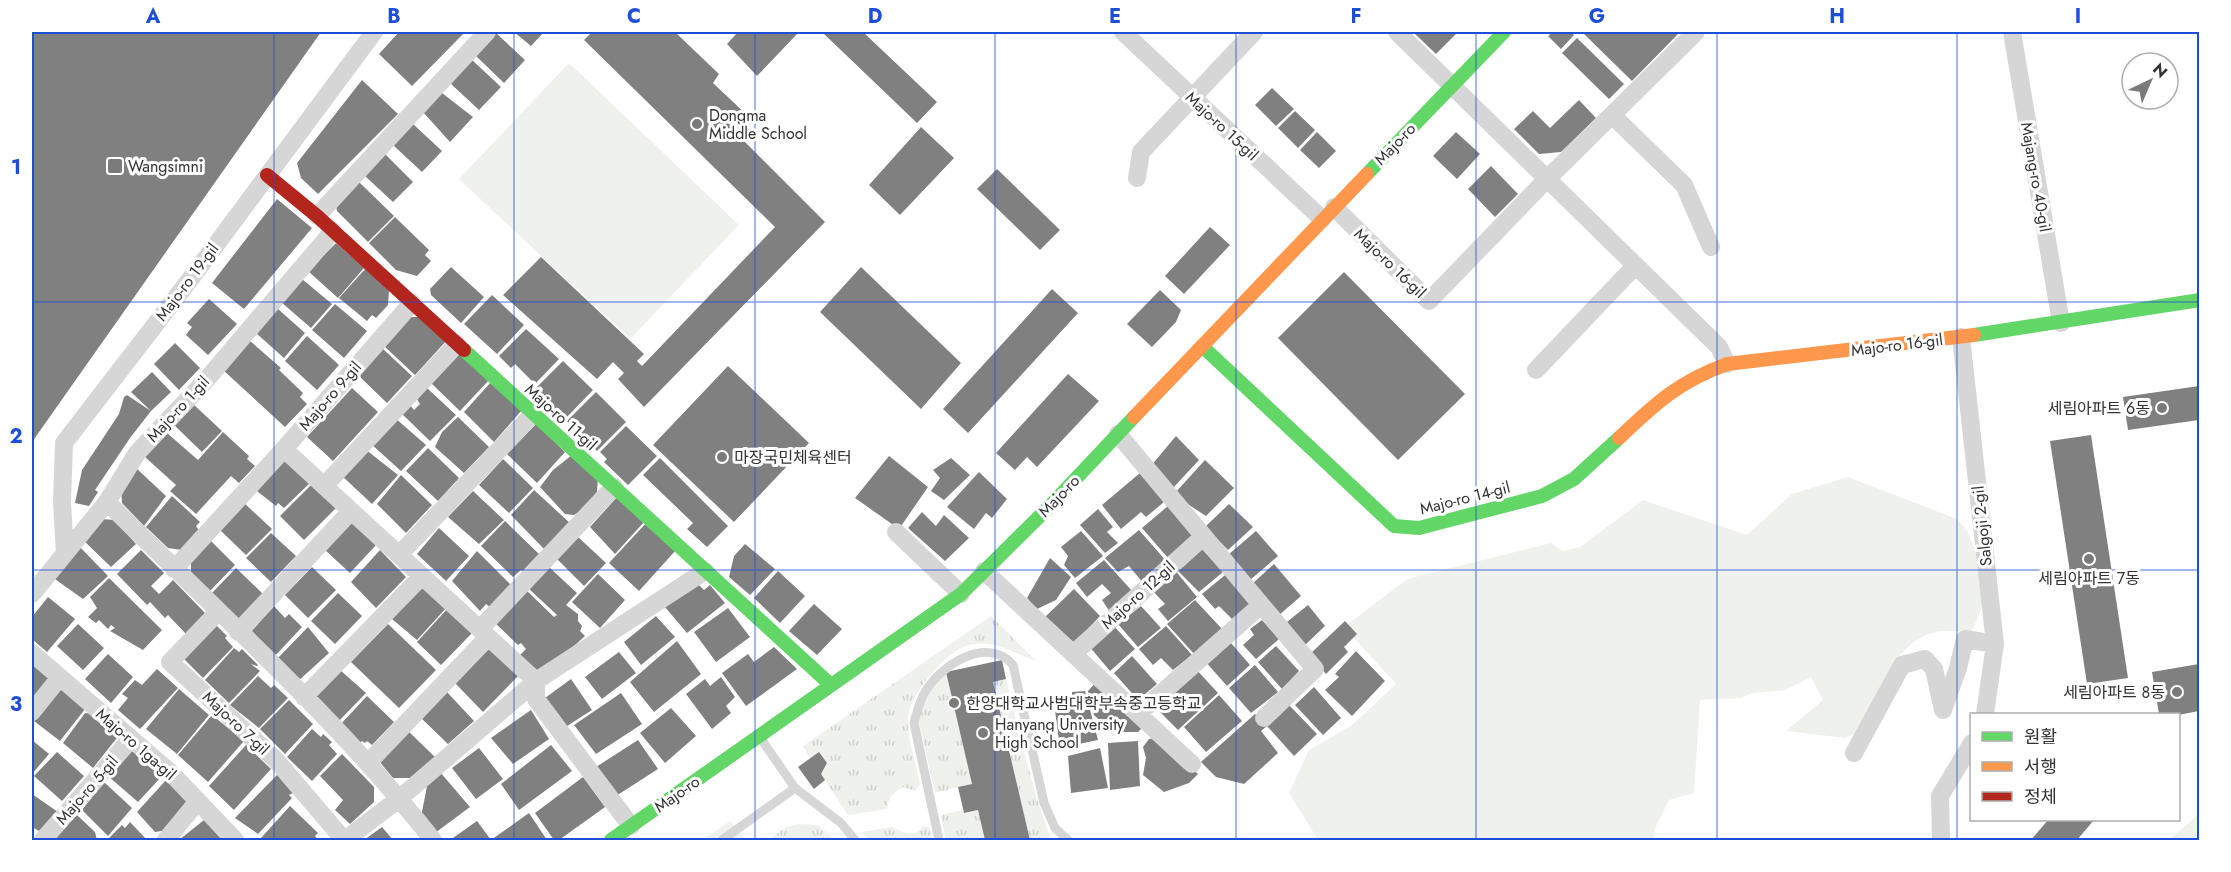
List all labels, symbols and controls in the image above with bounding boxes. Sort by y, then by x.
text: A [145,2,161,31]
text: B [387,2,401,31]
text: C [627,2,641,31]
text: D [868,2,882,31]
text: E [1109,2,1121,31]
text: F [1350,2,1362,31]
text: G [1589,2,1605,31]
text: H [1829,2,1845,31]
text: I [2075,2,2081,31]
north arrow [2120,51,2180,111]
text: N [2148,58,2173,83]
street label: Majo-ro 15-gil [1180,86,1264,166]
place label: Dongma Middle School [709,104,807,145]
marker: Dongma Middle School [690,117,704,131]
street label: Majo-ro [1369,118,1421,170]
street label: Majang-ro 40-gil [2015,120,2057,234]
text: 1 [11,153,21,182]
place label: Wangsimni [128,155,203,178]
marker: Wangsimni [106,157,124,175]
street label: Majo-ro 16-gil [1349,223,1431,303]
street label: Majo-ro 19-gil [150,238,224,326]
street label: Majo-ro 16-gil [1850,328,1944,362]
street label: Majo-ro 9-gil [293,356,367,436]
street label: Majo-ro 1-gil [141,371,215,447]
street label: Majo-ro 11-gil [520,378,602,456]
place label: 세림아파트 6동 [2048,397,2150,420]
marker: 세림아파트 6동 [2155,401,2169,415]
text: 2 [9,422,23,451]
place label: 마장국민체육센터 [734,446,852,469]
marker: 마장국민체육센터 [715,450,729,464]
street label: Majo-ro [1033,470,1085,522]
street label: Majo-ro 14-gil [1417,476,1513,520]
street label: Salgoji 2-gil [1966,485,1998,567]
marker: 세림아파트 7동 [2082,552,2096,566]
street label: Majo-ro 12-gil [1096,556,1180,634]
place label: 세림아파트 7동 [2038,567,2140,590]
place label: 세림아파트 8동 [2063,681,2165,704]
marker: 세림아파트 8동 [2170,685,2184,699]
street label: Majo-ro 7-gil [197,686,275,760]
text: 3 [10,690,22,719]
place label: 한양대학교사범대학부속중고등학교 [966,692,1202,715]
marker: 한양대학교사범대학부속중고등학교 [947,696,961,710]
street label: Majo-ro 1ga-gil [91,703,181,785]
place label: Hanyang University High School [995,713,1125,754]
legend [1970,713,2180,821]
text: 원활 [2024,724,2057,750]
marker: Hanyang University High School [976,726,990,740]
street label: Majo-ro 5-gil [50,750,124,830]
text: 서행 [2024,754,2057,780]
street label: Majo-ro [650,770,705,818]
text: 정체 [2024,784,2057,810]

